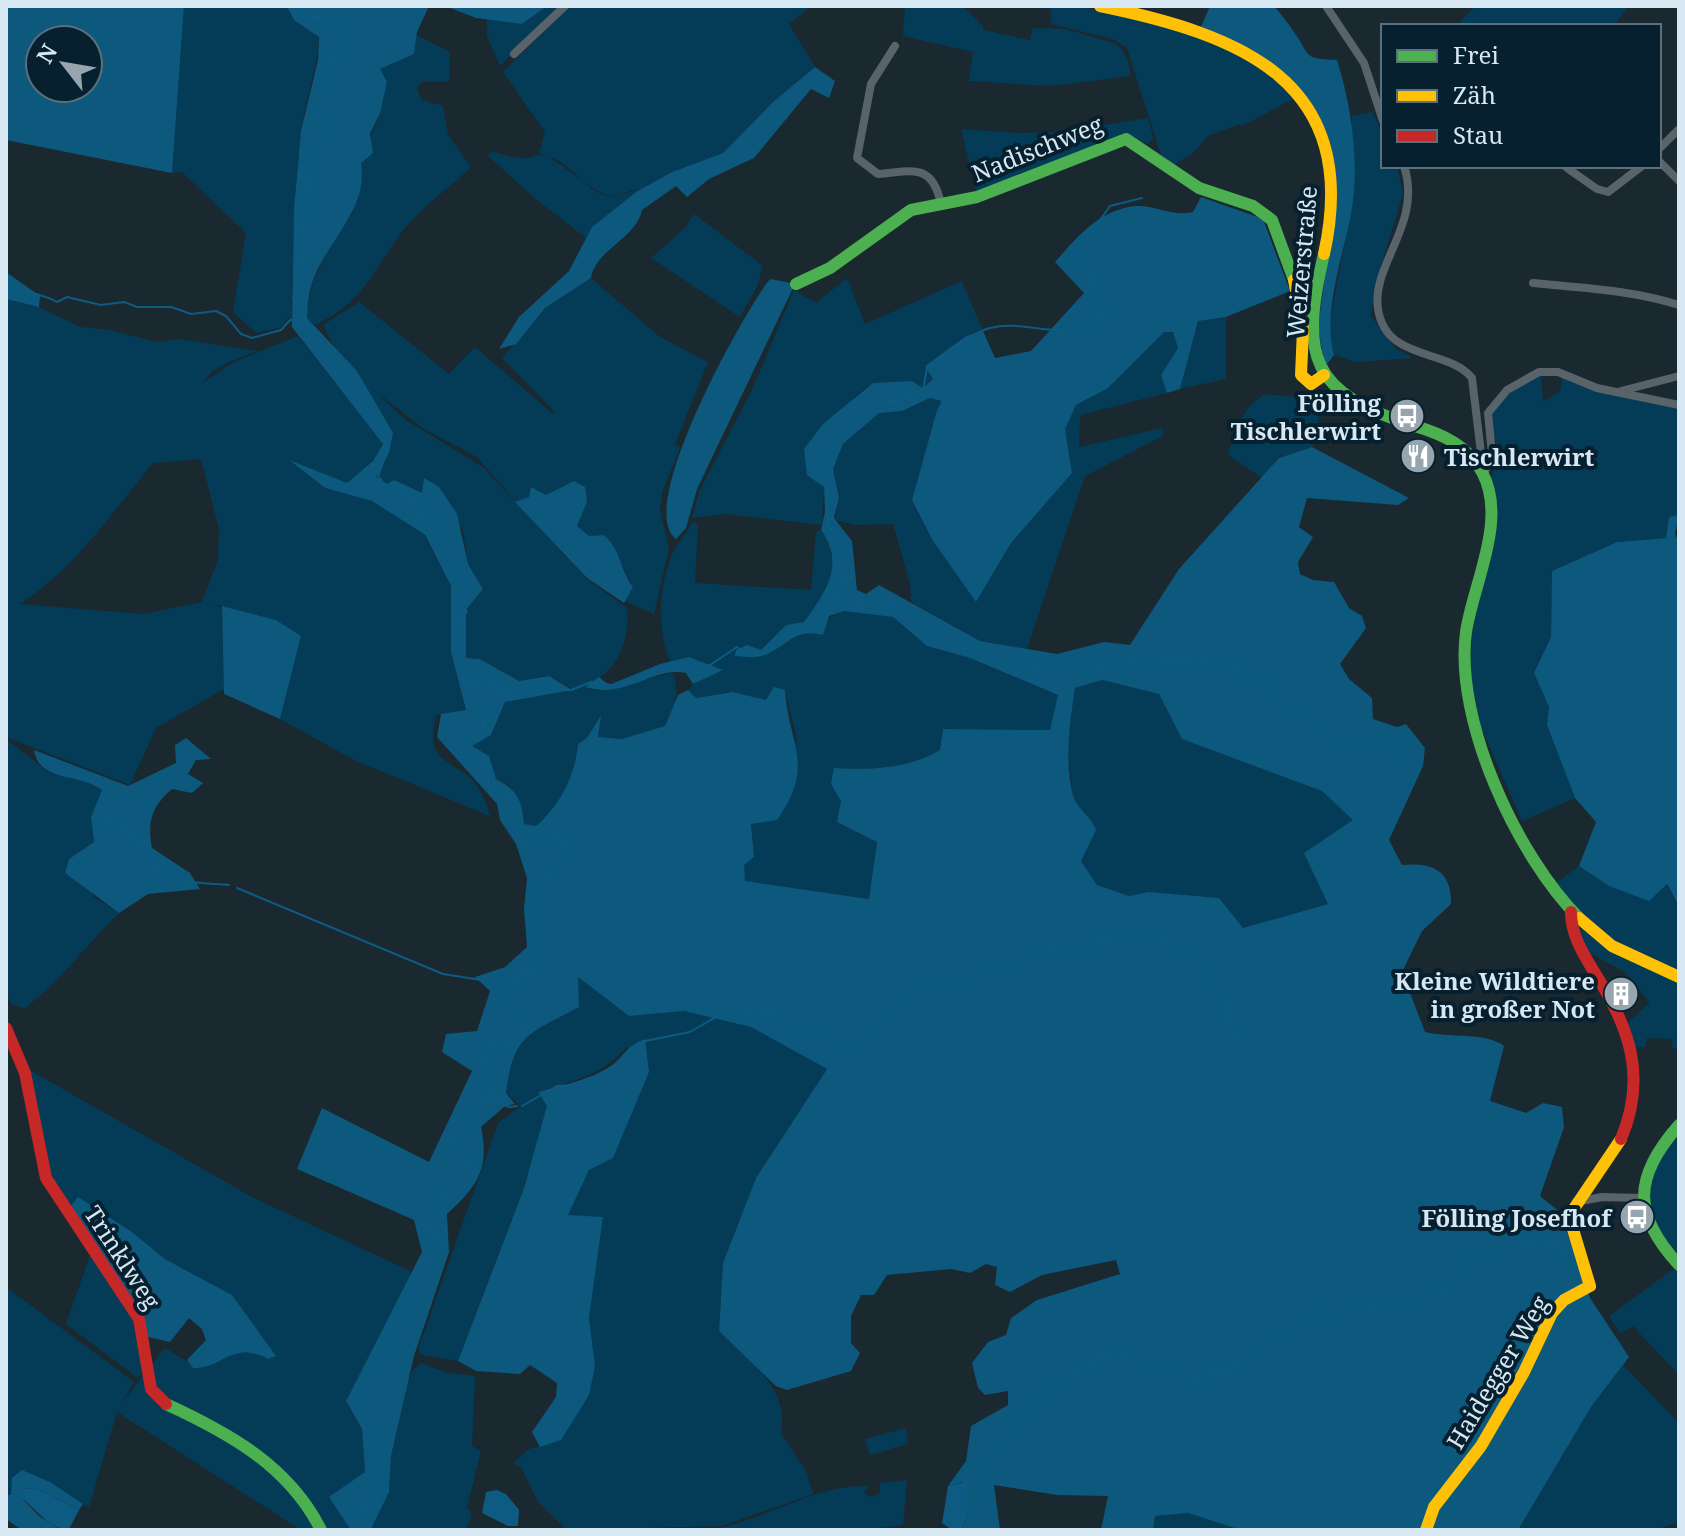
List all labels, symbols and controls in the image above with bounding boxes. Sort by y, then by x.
north arrow [24,24,104,104]
legend [1381,24,1661,168]
text: N [29,38,63,68]
text: Frei [1453,38,1499,71]
text: Zäh [1453,78,1496,111]
street label: Nadischweg [967,107,1107,189]
text: Stau [1453,118,1503,151]
street label: Weizerstraße [1278,185,1324,339]
place label: Fölling Tischlerwirt [1231,386,1382,447]
bus stop icon: Fölling Tischlerwirt [1388,397,1426,435]
restaurant icon: Tischlerwirt [1399,437,1437,475]
place label: Tischlerwirt [1444,440,1595,473]
place label: Kleine Wildtiere in großer Not [1395,964,1595,1025]
building icon: Kleine Wildtiere in großer Not [1602,975,1640,1013]
bus stop icon: Fölling Josefhof [1618,1198,1656,1236]
street label: Trinklweg [77,1199,169,1315]
place label: Fölling Josefhof [1421,1201,1613,1234]
street label: Haidegger Weg [1438,1289,1556,1455]

